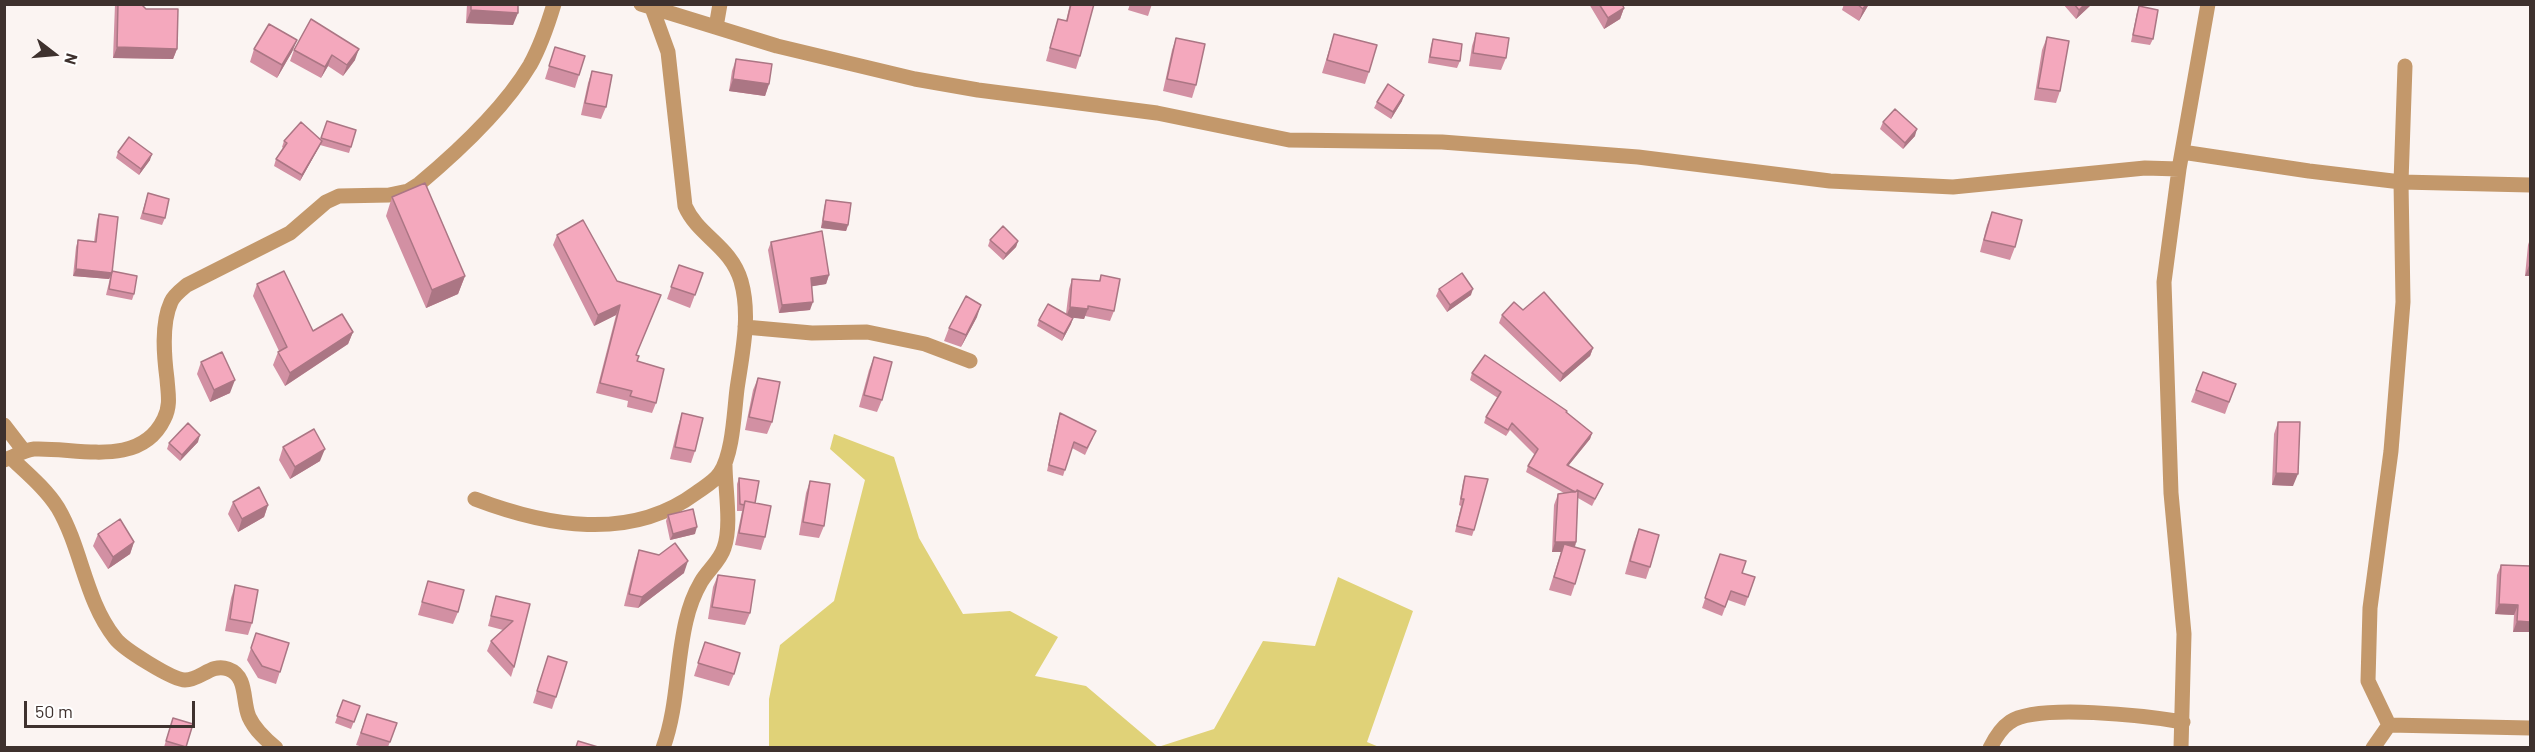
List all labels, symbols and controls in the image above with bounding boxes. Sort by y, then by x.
north arrow [24,24,84,84]
text: N [61,51,82,67]
scale bar [27,689,198,727]
text: 50 m [35,700,73,722]

